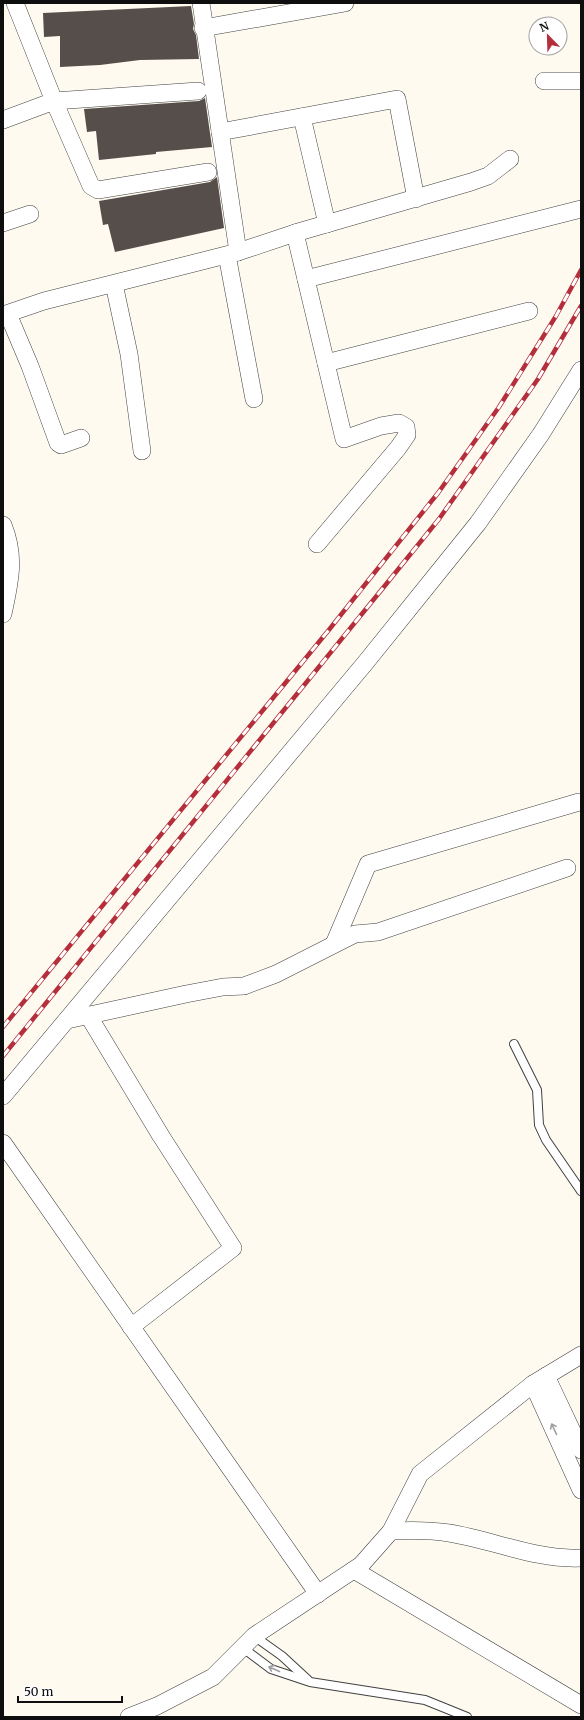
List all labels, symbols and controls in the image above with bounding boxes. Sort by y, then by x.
north arrow [528,16,568,56]
text: N [537,19,551,35]
one-way arrow [550,1423,557,1435]
one-way arrow [269,1665,281,1672]
scale bar [18,1678,122,1704]
text: 50 m [24,1684,53,1699]

